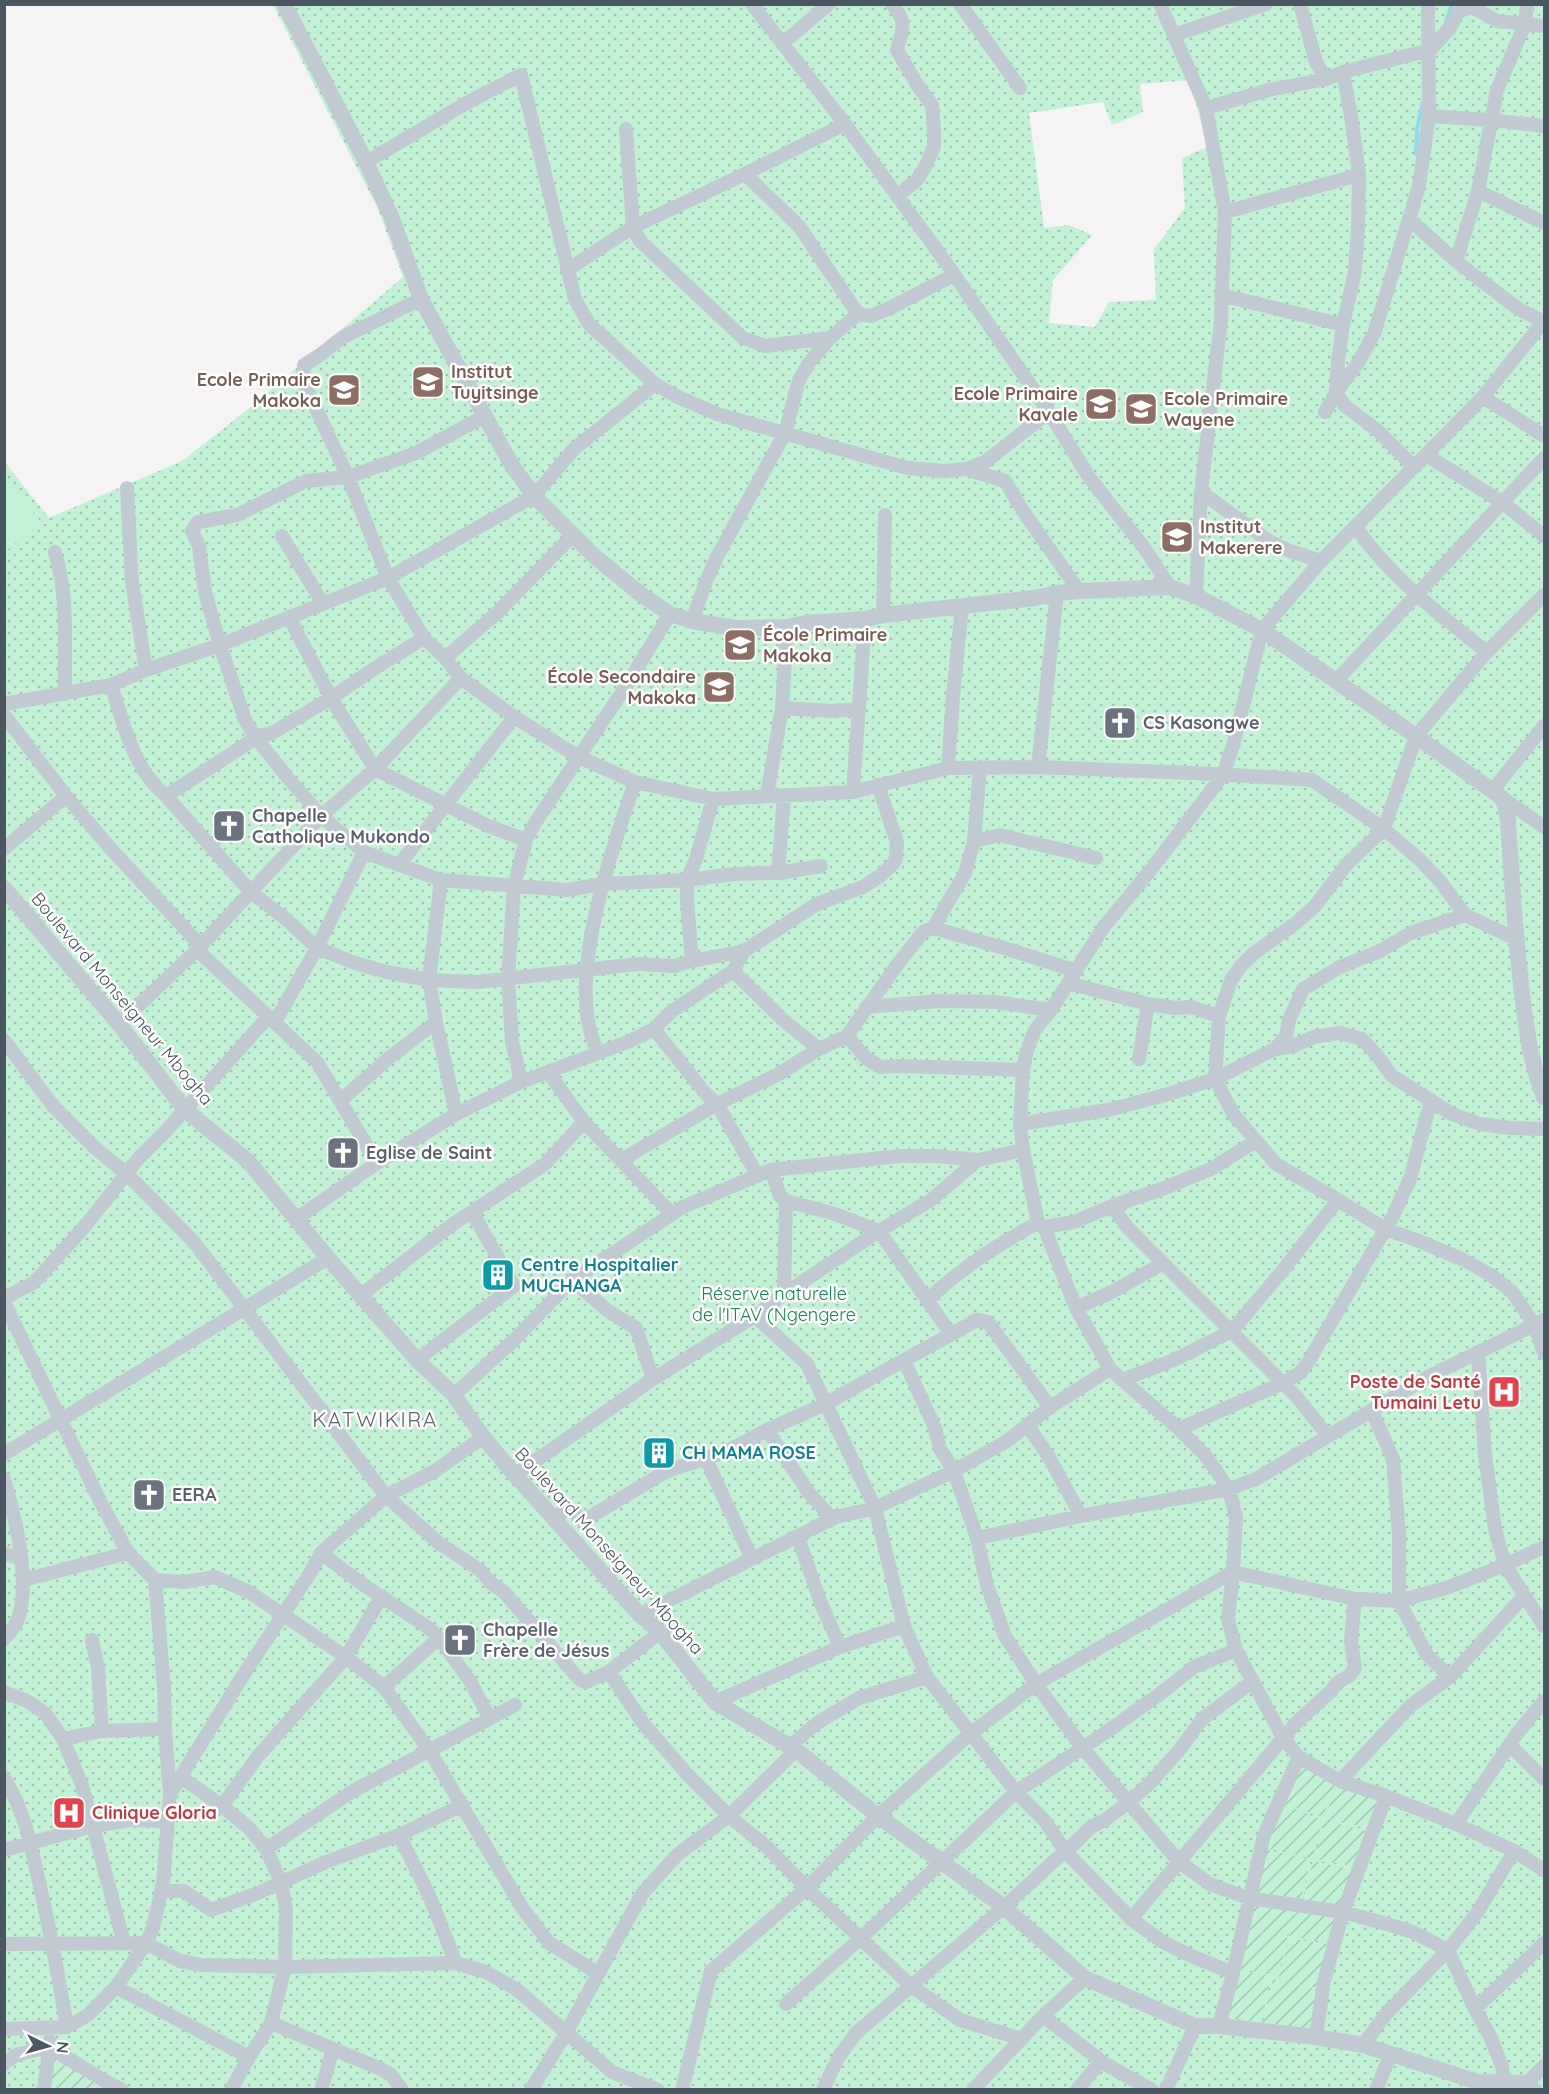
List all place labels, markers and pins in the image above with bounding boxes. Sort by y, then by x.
place label: Institut Tuyitsinge [451,360,539,404]
school or university icon: Institut Tuyitsinge [410,364,446,400]
place label: Ecole Primaire Makoka [197,368,321,412]
school or university icon: Ecole Primaire Makoka [326,372,362,408]
place label: Ecole Primaire Kavale [954,382,1078,426]
school or university icon: Ecole Primaire Kavale [1083,386,1119,422]
place label: Ecole Primaire Wayene [1164,387,1288,431]
school or university icon: Ecole Primaire Wayene [1123,391,1159,427]
place label: Institut Makerere [1200,515,1283,559]
school or university icon: Institut Makerere [1159,519,1195,555]
place label: École Primaire Makoka [763,623,887,667]
school or university icon: École Primaire Makoka [722,627,758,663]
place label: École Secondaire Makoka [547,665,696,709]
school or university icon: École Secondaire Makoka [701,669,737,705]
church icon: CS Kasongwe [1102,705,1138,741]
place label: CS Kasongwe [1143,711,1260,734]
place label: Chapelle Catholique Mukondo [252,804,430,848]
church icon: Chapelle Catholique Mukondo [211,808,247,844]
church icon: Eglise de Saint [325,1135,361,1171]
place label: Eglise de Saint [366,1141,492,1164]
place label: Centre Hospitalier MUCHANGA [521,1253,679,1297]
building icon: Centre Hospitalier MUCHANGA [480,1257,516,1293]
place label: Poste de Santé Tumaini Letu [1350,1370,1481,1414]
hospital icon: Poste de Santé Tumaini Letu [1486,1374,1522,1410]
building icon: CH MAMA ROSE [641,1435,677,1471]
place label: CH MAMA ROSE [682,1441,816,1464]
church icon: EERA [131,1477,167,1513]
place label: EERA [172,1483,217,1506]
place label: Chapelle Frère de Jésus [483,1618,610,1662]
church icon: Chapelle Frère de Jésus [442,1622,478,1658]
hospital icon: Clinique Gloria [51,1795,87,1831]
place label: Clinique Gloria [92,1801,217,1824]

